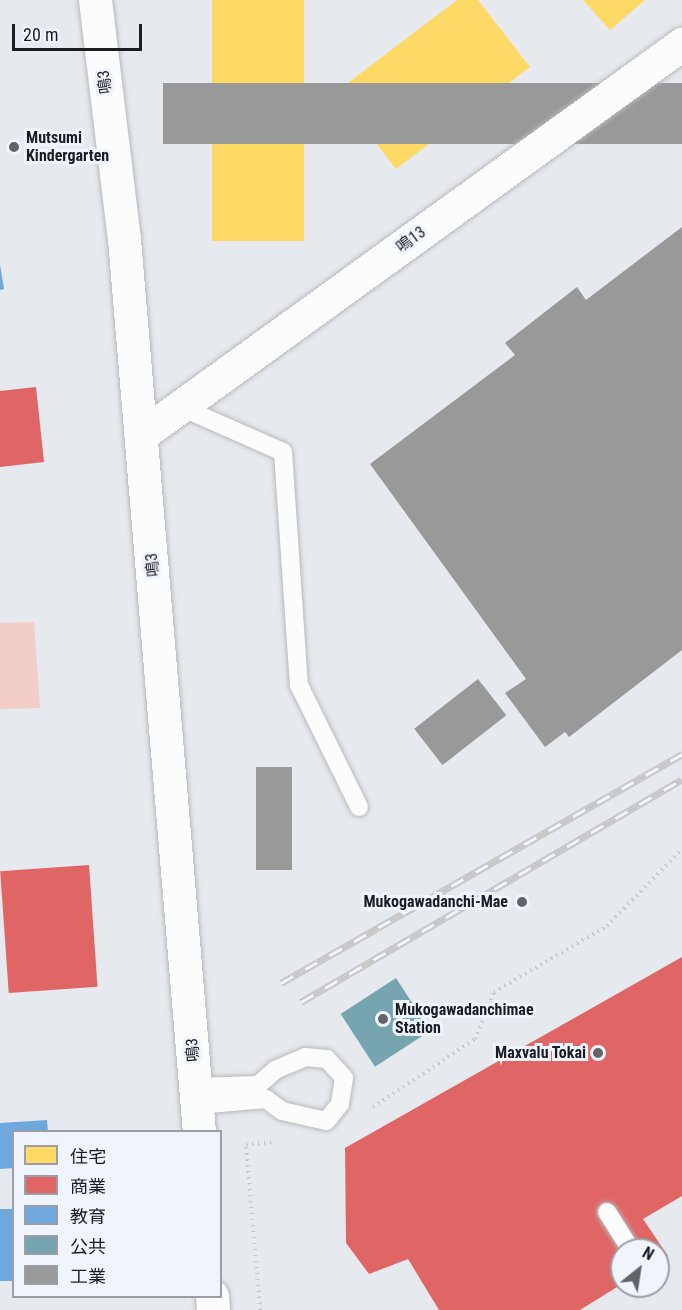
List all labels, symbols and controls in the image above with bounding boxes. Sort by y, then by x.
scale bar [15,12,146,50]
text: 20 m [23,24,58,45]
street label: 鳴3 [94,69,116,95]
place label: Mutsumi Kindergarten [26,128,109,166]
marker: Mutsumi Kindergarten [7,140,21,154]
street label: 鳴13 [392,223,430,257]
street label: 鳴3 [142,552,164,578]
place label: Mukogawadanchi-Mae [363,892,508,912]
marker: Mukogawadanchi-Mae [513,893,531,911]
place label: Mukogawadanchimae Station [395,1000,534,1038]
marker: Mukogawadanchimae Station [376,1012,390,1026]
street label: 鳴3 [183,1037,203,1063]
place label: Maxvalu Tokai [495,1043,586,1063]
marker: Maxvalu Tokai [591,1046,605,1060]
legend [12,1130,222,1298]
text: 住宅 [70,1146,106,1167]
text: 商業 [70,1176,106,1197]
text: 教育 [70,1206,106,1227]
text: 公共 [70,1236,106,1257]
north arrow [610,1238,670,1298]
text: N [639,1243,657,1264]
text: 工業 [70,1266,106,1287]

